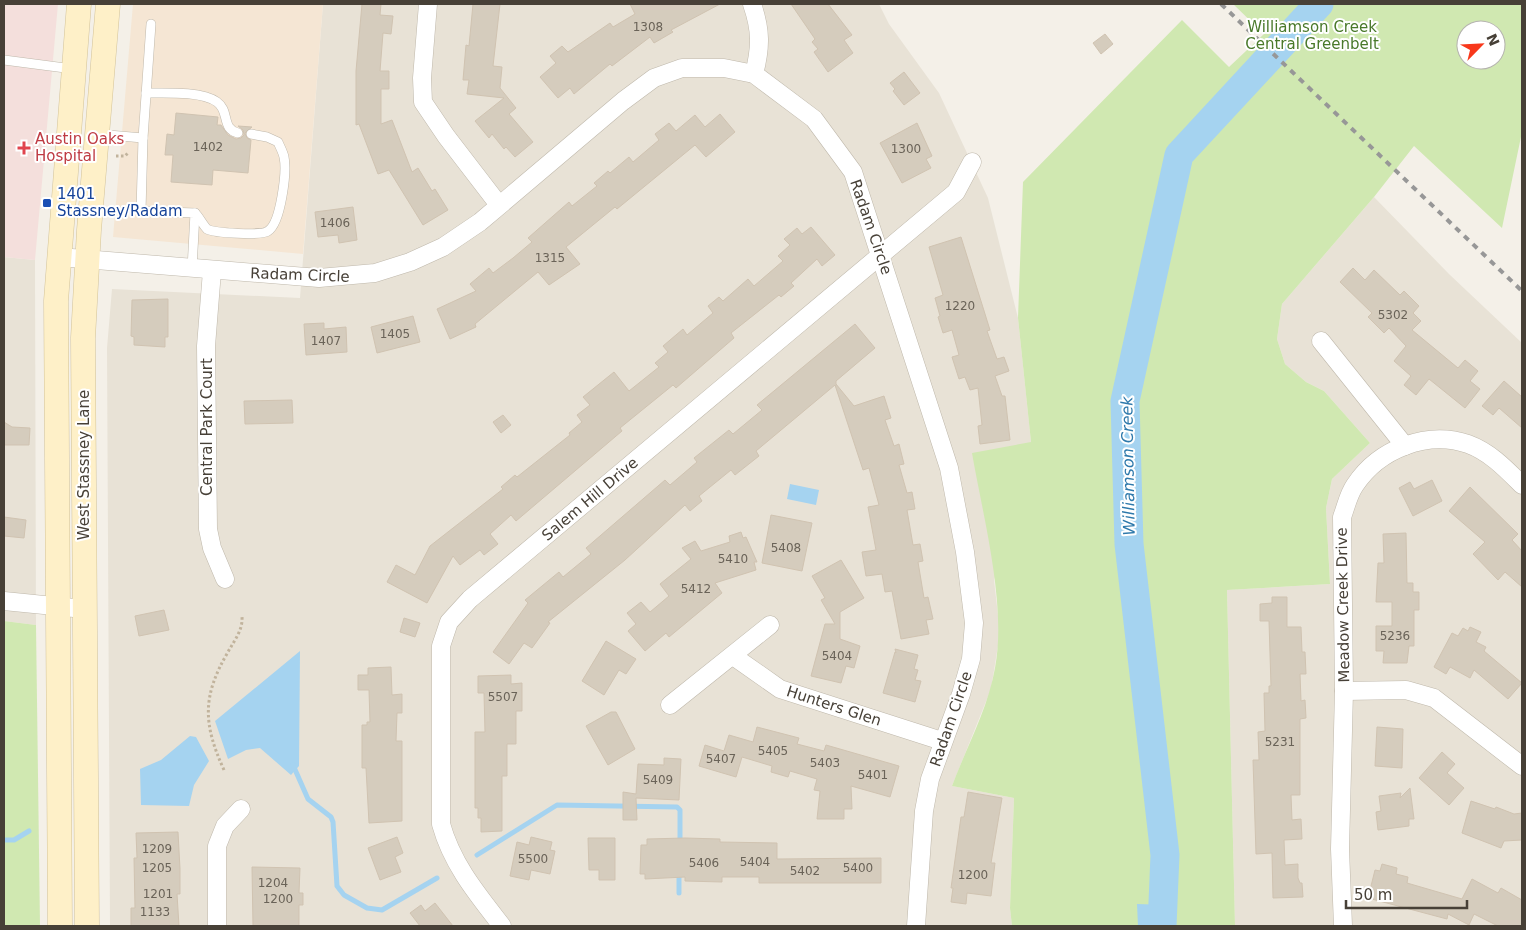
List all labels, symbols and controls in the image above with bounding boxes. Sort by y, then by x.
park label: Williamson Creek Central Greenbelt [1245,18,1379,53]
house number: 1308 [633,20,663,34]
north arrow [1456,20,1506,70]
text: N [1483,31,1503,48]
place label: Austin Oaks Hospital [35,130,125,165]
house number: 1402 [193,140,223,154]
marker: Austin Oaks Hospital [17,141,31,155]
house number: 1300 [891,142,921,156]
street label: Radam Circle [846,177,896,277]
place label: 1401 Stassney/Radam [57,185,183,220]
marker: 1401 Stassney/Radam [41,197,53,209]
house number: 1406 [320,216,350,230]
house number: 1315 [535,251,565,265]
street label: Radam Circle [250,264,350,286]
house number: 1220 [945,299,975,313]
house number: 5302 [1378,308,1408,322]
house number: 1405 [380,327,410,341]
house number: 1407 [311,334,341,348]
street label: Central Park Court [198,358,216,496]
street label: West Stassney Lane [75,390,93,540]
water label: Williamson Creek [1117,396,1139,536]
street label: Salem Hill Drive [538,454,642,544]
street label: Meadow Creek Drive [1333,527,1353,683]
house number: 5408 [771,541,801,555]
house number: 5410 [718,552,748,566]
house number: 5412 [681,582,711,596]
house number: 5236 [1380,629,1410,643]
house number: 5404 [822,649,852,663]
street label: Radam Circle [926,669,976,769]
street label: Hunters Glen [784,682,884,730]
house number: 5507 [488,690,518,704]
house number: 5231 [1265,735,1295,749]
house number: 5405 [758,744,788,758]
house number: 5407 [706,752,736,766]
house number: 5403 [810,756,840,770]
house number: 5401 [858,768,888,782]
house number: 5409 [643,773,673,787]
house number: 1209 [142,842,172,856]
house number: 5500 [518,852,548,866]
house number: 5404 [740,855,770,869]
house number: 5406 [689,856,719,870]
house number: 1205 [142,861,172,875]
house number: 5400 [843,861,873,875]
house number: 5402 [790,864,820,878]
house number: 1200 [958,868,988,882]
house number: 1204 [258,876,288,890]
scale bar [1346,878,1467,910]
text: 50 m [1354,886,1392,904]
house number: 1201 [143,887,173,901]
house number: 1200 [263,892,293,906]
house number: 1133 [140,905,170,919]

